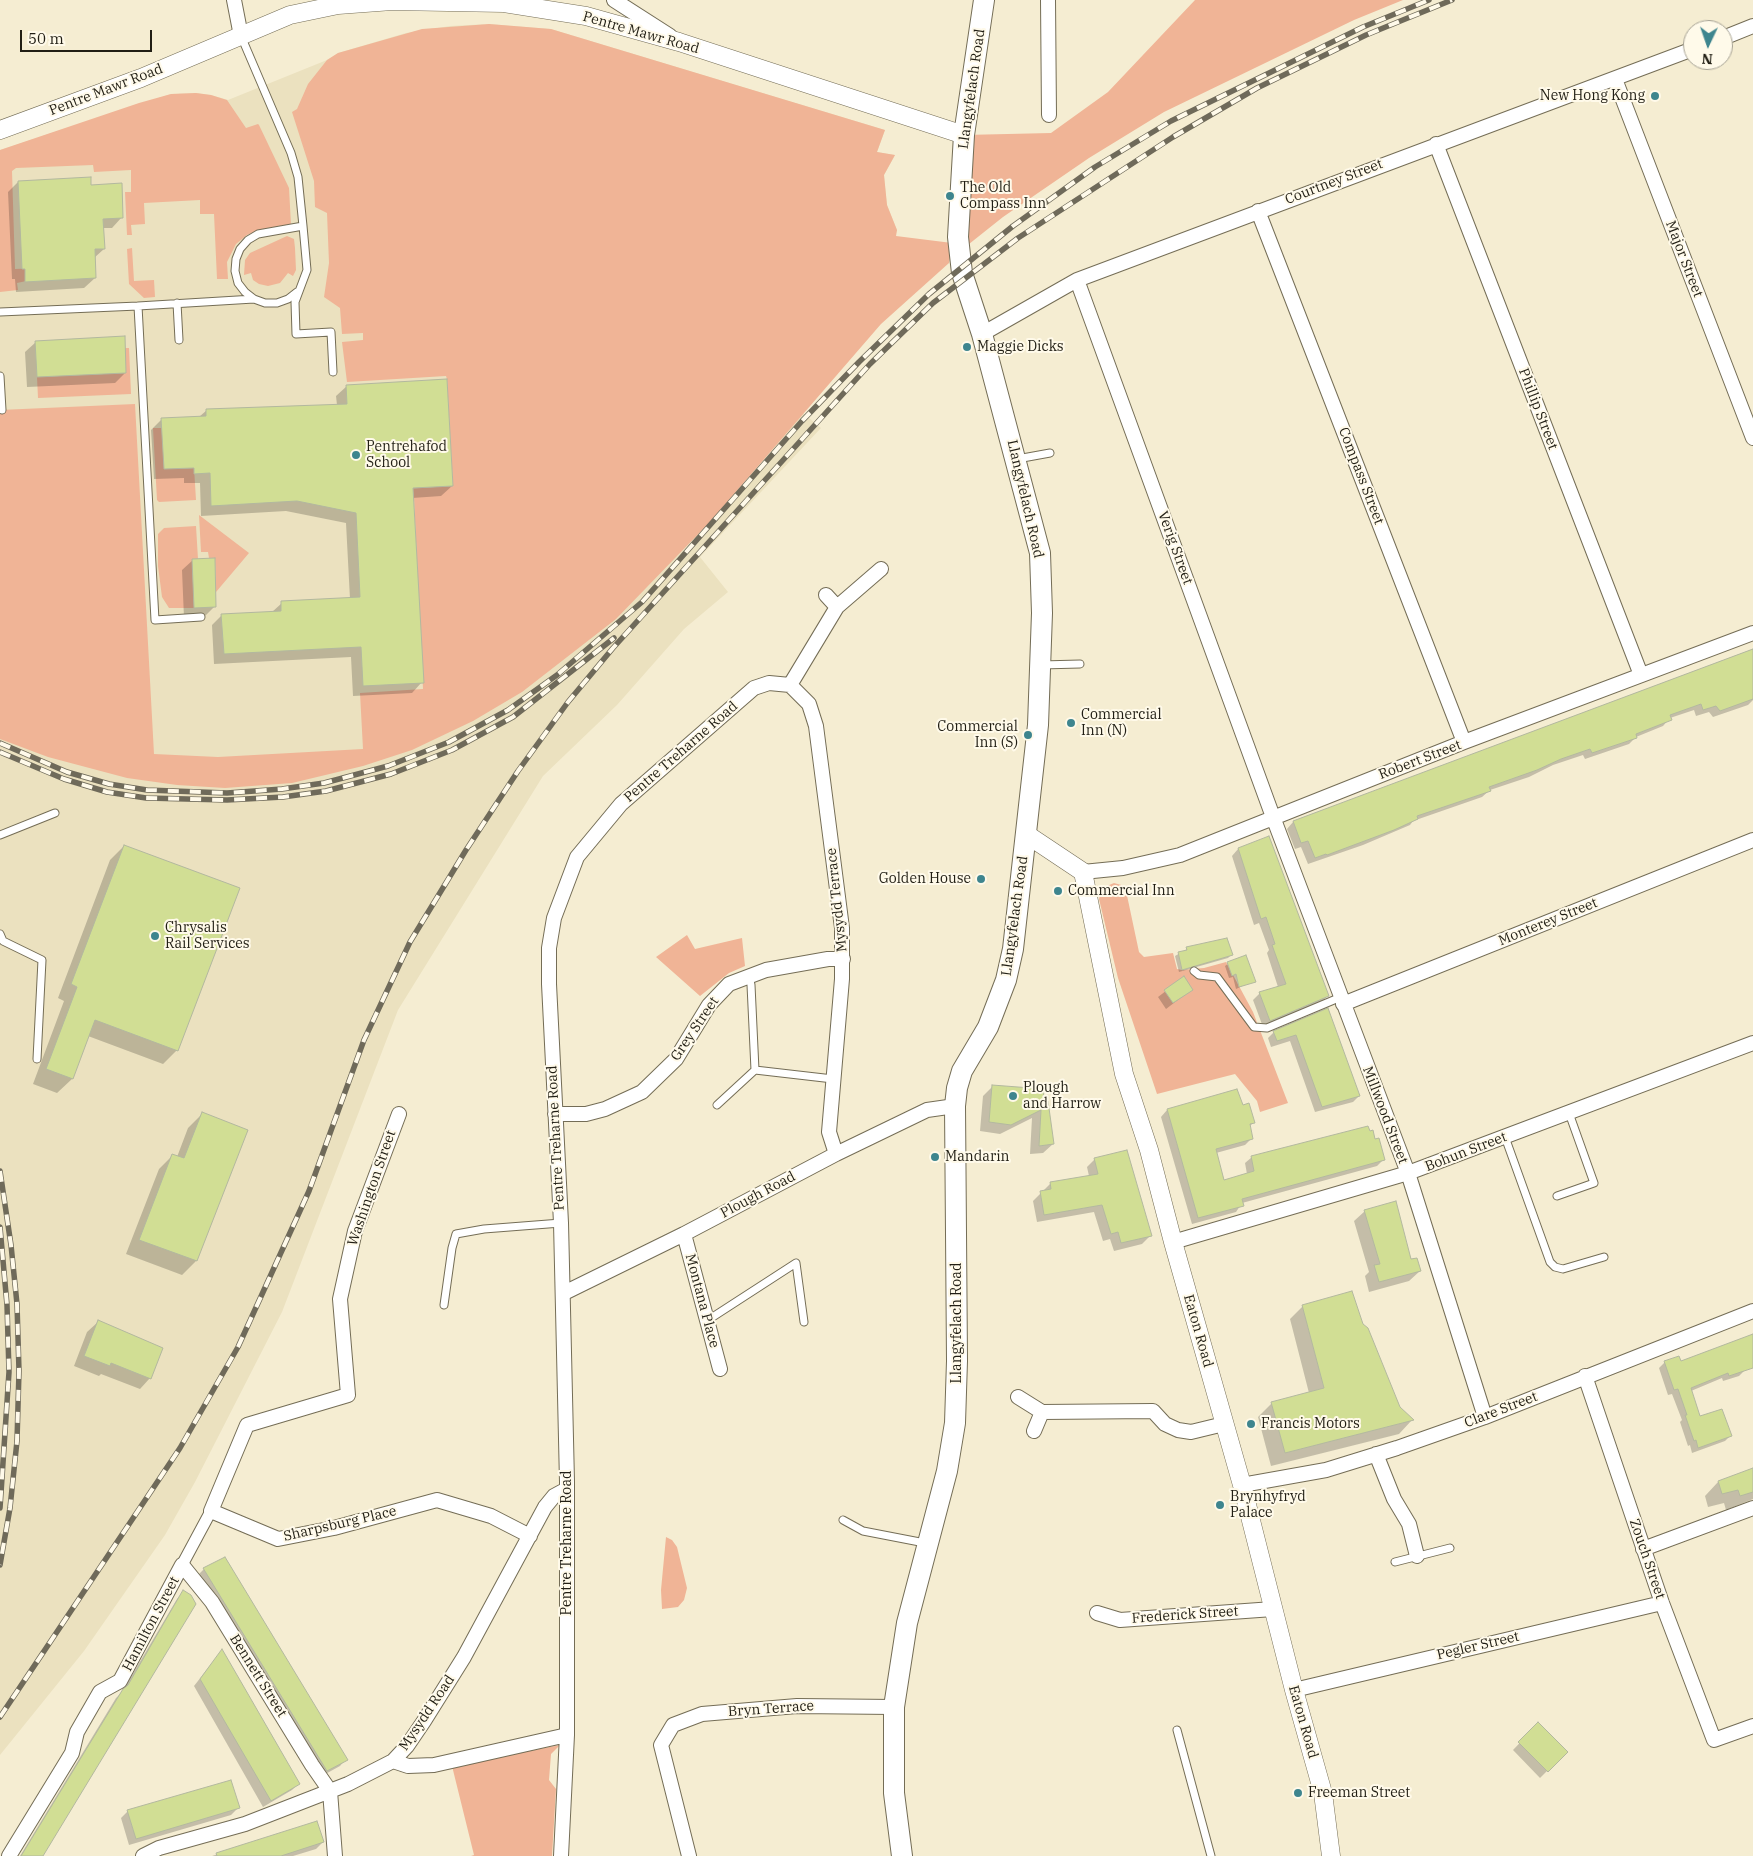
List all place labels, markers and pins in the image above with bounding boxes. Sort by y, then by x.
place label: New Hong Kong [1540,88,1645,104]
marker: New Hong Kong [1649,90,1661,102]
place label: The Old Compass Inn [960,180,1046,212]
marker: The Old Compass Inn [944,190,956,202]
place label: Maggie Dicks [977,339,1064,355]
marker: Maggie Dicks [961,341,973,353]
place label: Pentrehafod School [366,439,447,472]
marker: Pentrehafod School [350,449,362,461]
place label: Commercial Inn (N) [1081,707,1162,740]
marker: Commercial Inn (N) [1065,717,1077,729]
place label: Commercial Inn (S) [937,719,1018,752]
marker: Commercial Inn (S) [1022,729,1034,741]
place label: Golden House [879,871,971,887]
marker: Golden House [975,873,987,885]
place label: Commercial Inn [1068,883,1175,899]
marker: Commercial Inn [1052,885,1064,897]
place label: Chrysalis Rail Services [165,920,250,952]
marker: Chrysalis Rail Services [149,930,161,942]
place label: Plough and Harrow [1023,1080,1101,1112]
marker: Plough and Harrow [1007,1090,1019,1102]
place label: Mandarin [945,1149,1010,1165]
marker: Mandarin [929,1151,941,1163]
place label: Francis Motors [1261,1416,1360,1432]
marker: Francis Motors [1245,1418,1257,1430]
place label: Brynhyfryd Palace [1230,1489,1306,1521]
marker: Brynhyfryd Palace [1214,1499,1226,1511]
place label: Freeman Street [1308,1785,1410,1801]
marker: Freeman Street [1292,1787,1304,1799]

